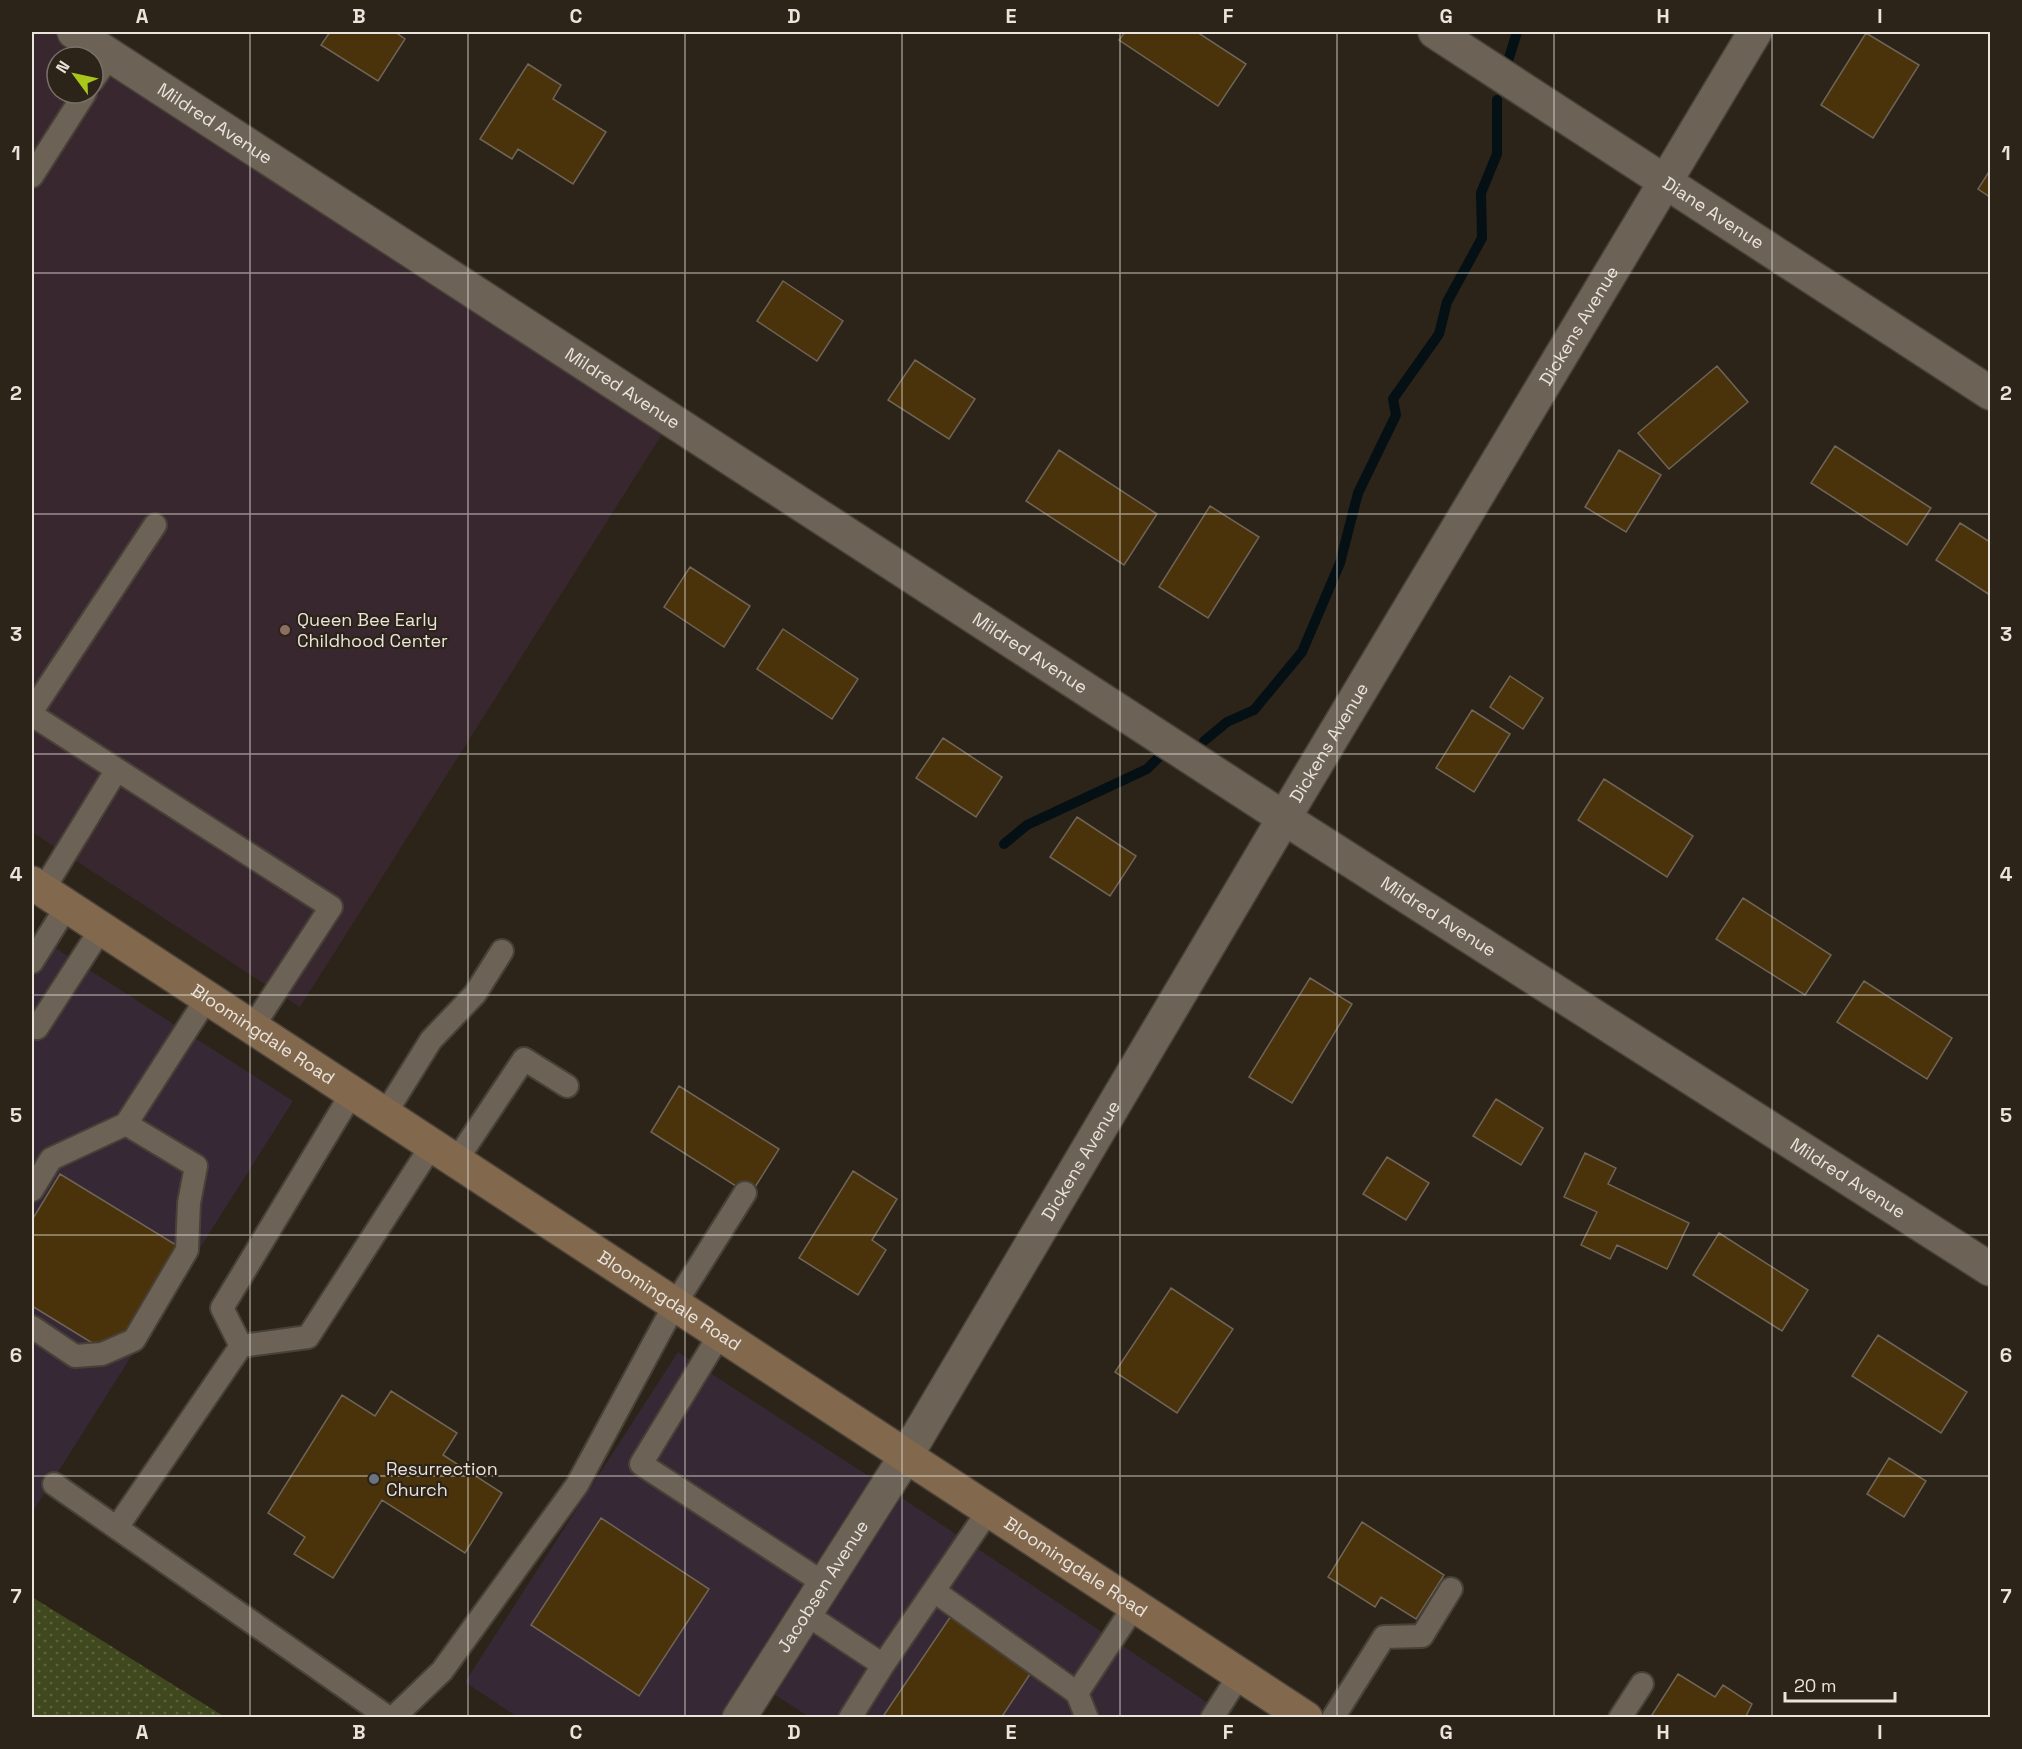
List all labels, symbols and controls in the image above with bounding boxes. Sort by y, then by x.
text: A [136,3,149,29]
text: B [352,3,366,29]
text: C [570,3,583,29]
text: D [787,3,801,29]
text: E [1005,3,1017,29]
text: F [1223,3,1234,29]
text: G [1439,3,1453,29]
text: H [1656,3,1670,29]
text: I [1877,3,1883,29]
north arrow [45,45,105,105]
text: N [51,57,75,77]
street label: Mildred Avenue [153,77,277,169]
text: 1 [11,140,21,166]
text: 1 [2001,140,2011,166]
street label: Diane Avenue [1659,171,1769,254]
street label: Dickens Avenue [1534,262,1623,390]
street label: Mildred Avenue [561,342,685,434]
text: 2 [10,380,22,406]
text: 2 [2000,380,2012,406]
street label: Mildred Avenue [968,607,1092,698]
place label: Queen Bee Early Childhood Center [297,608,448,652]
text: 3 [10,621,22,647]
text: 3 [2000,621,2012,647]
marker: Queen Bee Early Childhood Center [278,623,292,637]
street label: Dickens Avenue [1284,678,1373,807]
text: 4 [10,861,23,887]
text: 4 [2000,861,2013,887]
street label: Mildred Avenue [1376,871,1501,962]
street label: Bloomingdale Road [187,978,339,1089]
street label: Dickens Avenue [1036,1096,1125,1225]
text: 5 [10,1102,22,1128]
text: 5 [2000,1102,2012,1128]
street label: Mildred Avenue [1786,1132,1910,1223]
street label: Bloomingdale Road [593,1245,746,1356]
text: 6 [10,1342,22,1368]
text: 6 [2000,1342,2012,1368]
place label: Resurrection Church [386,1457,498,1501]
marker: Resurrection Church [367,1472,381,1486]
street label: Bloomingdale Road [1000,1511,1152,1622]
street label: Jacobsen Avenue [772,1515,873,1657]
text: 7 [10,1583,22,1609]
text: 7 [2000,1583,2012,1609]
scale bar [1785,1665,1894,1703]
text: 20 m [1794,1674,1837,1697]
text: A [136,1719,149,1745]
text: B [352,1719,366,1745]
text: C [570,1719,583,1745]
text: D [787,1719,801,1745]
text: E [1005,1719,1017,1745]
text: F [1223,1719,1234,1745]
text: G [1439,1719,1453,1745]
text: H [1656,1719,1670,1745]
text: I [1877,1719,1883,1745]

